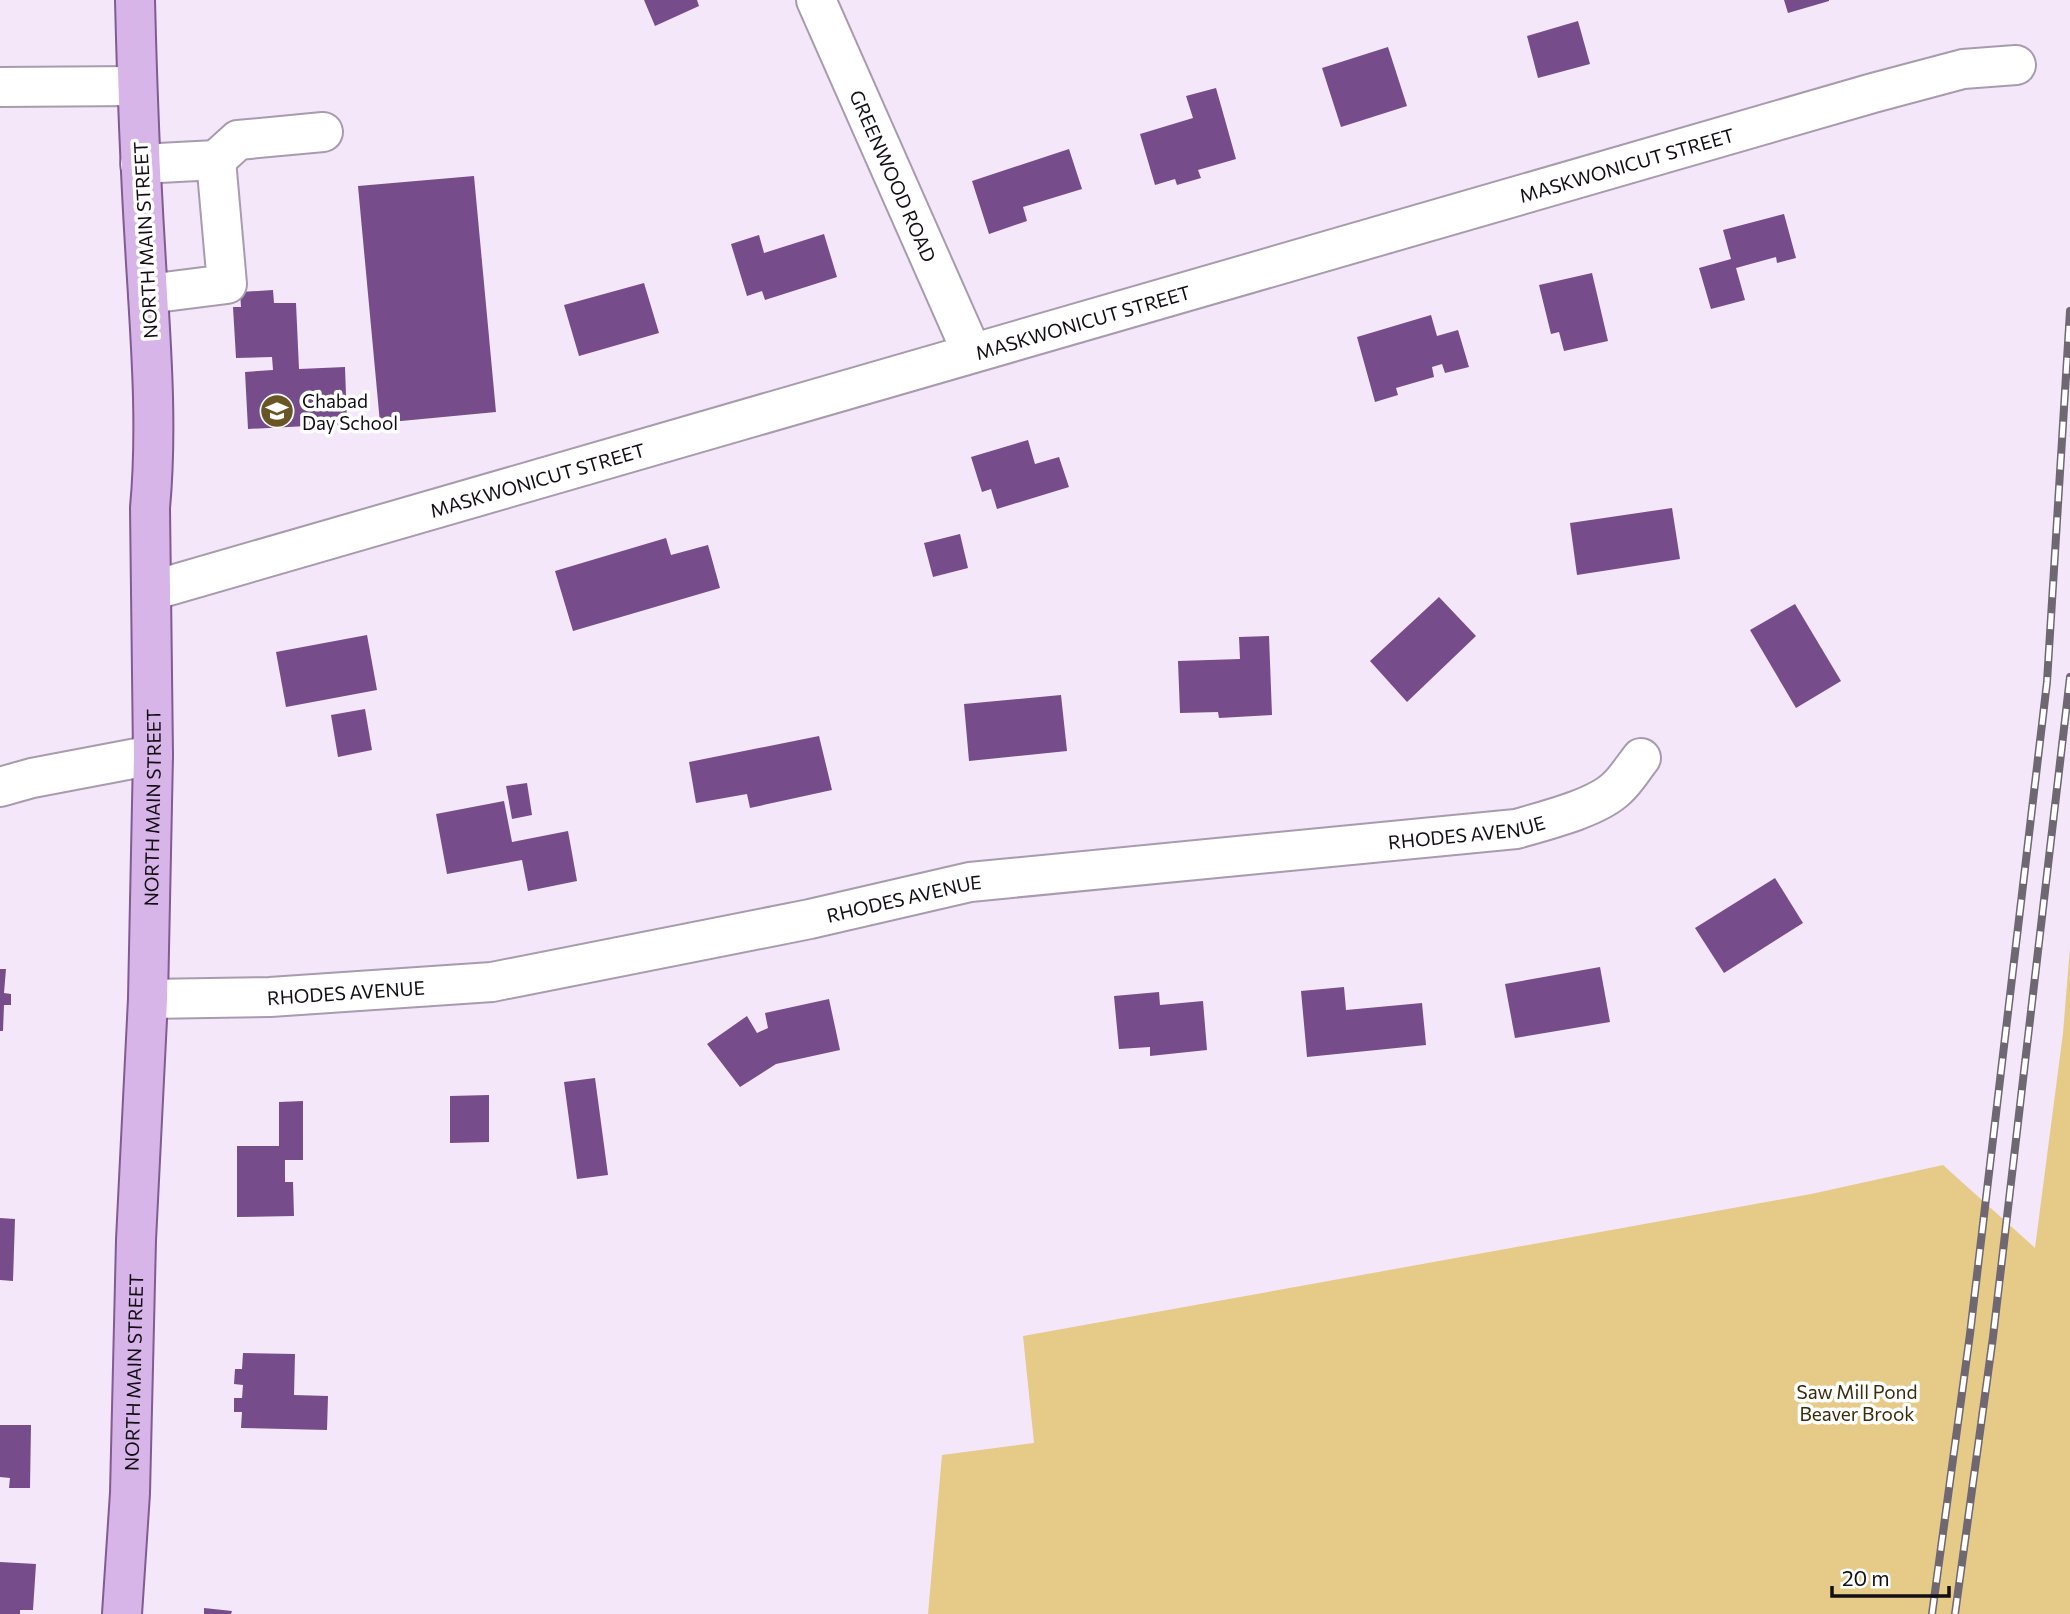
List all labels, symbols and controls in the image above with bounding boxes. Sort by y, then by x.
street label: GREENWOOD ROAD [846,86,942,265]
street label: MASKWONICUT STREET [1516,122,1737,206]
street label: NORTH MAIN STREET [128,141,162,339]
street label: MASKWONICUT STREET [973,280,1193,364]
place label: Chabad Day School [302,389,398,434]
school or university icon: Chabad Day School [258,392,296,430]
street label: MASKWONICUT STREET [427,437,647,521]
street label: NORTH MAIN STREET [138,709,165,907]
street label: RHODES AVENUE [1387,810,1548,853]
street label: RHODES AVENUE [824,869,982,926]
street label: RHODES AVENUE [266,975,425,1009]
street label: NORTH MAIN STREET [119,1273,147,1471]
park label: Saw Mill Pond Beaver Brook [1797,1380,1917,1425]
scale bar [1832,1554,1949,1598]
text: 20 m [1842,1565,1890,1590]

